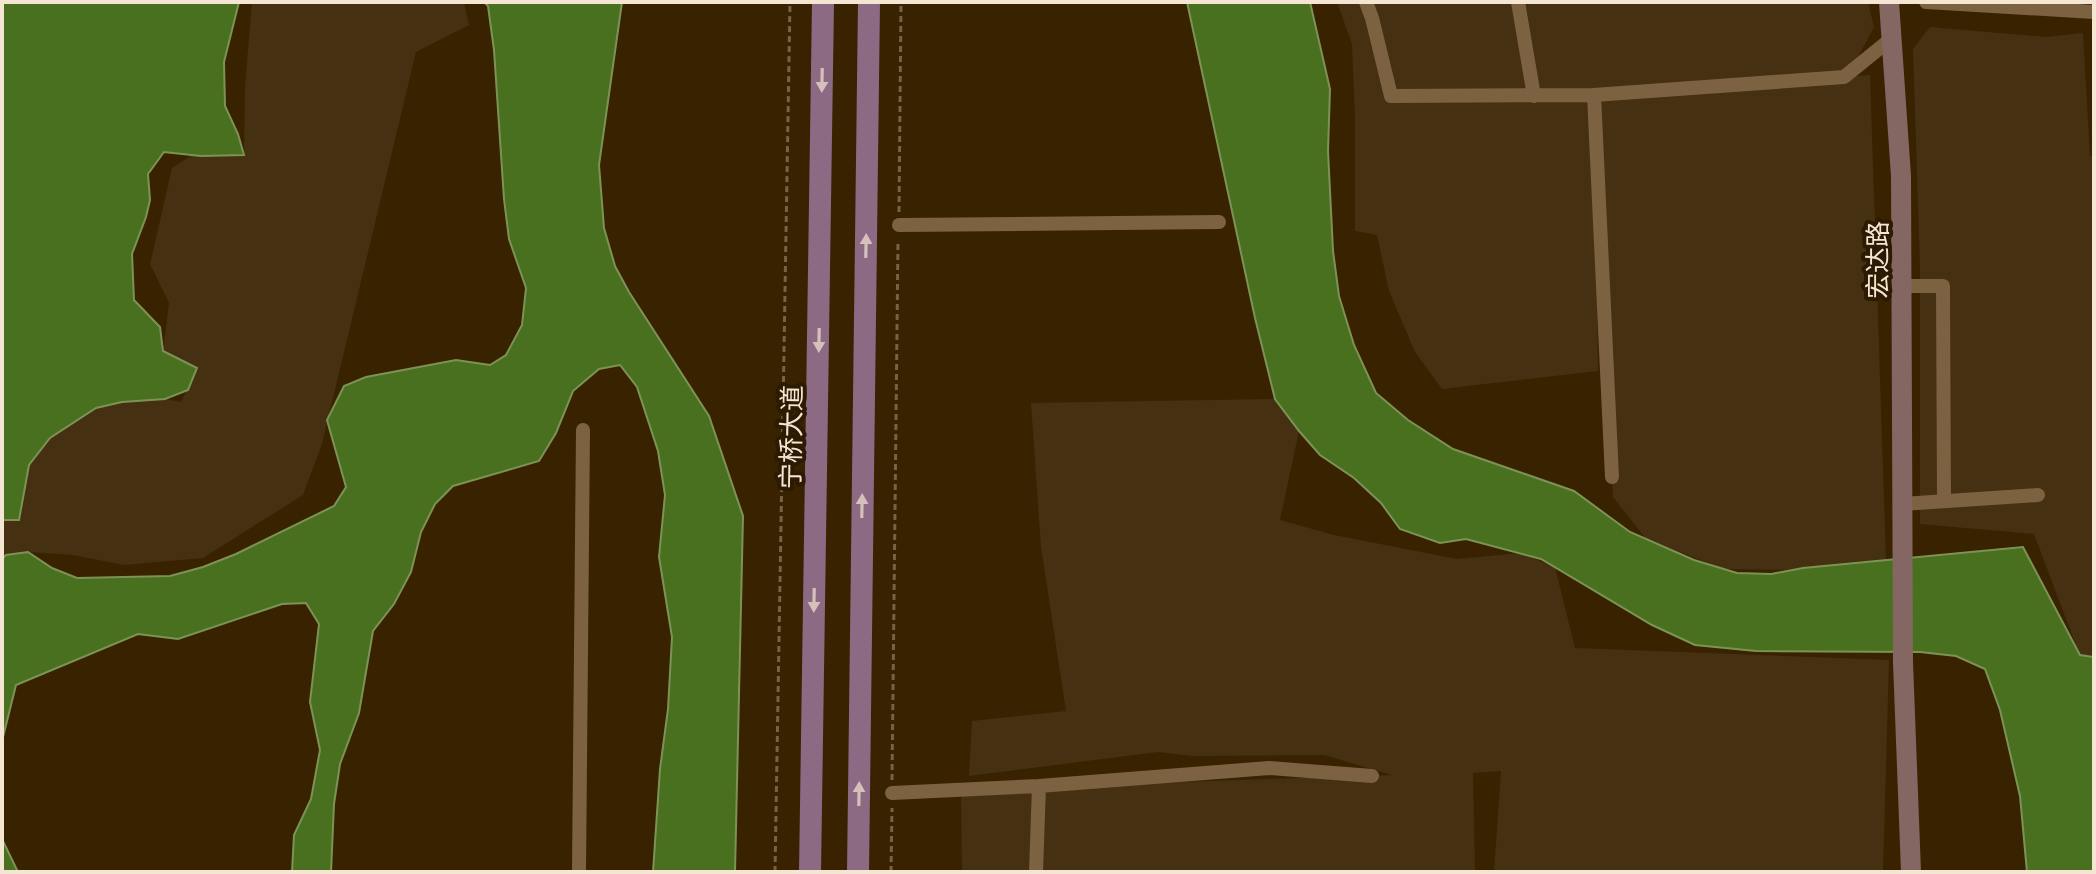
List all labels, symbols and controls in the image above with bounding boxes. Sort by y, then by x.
one-way arrow [816,68,828,93]
street label: 宏达路 [1856,221,1895,299]
one-way arrow [859,233,872,258]
one-way arrow [813,328,825,353]
street label: 宁桥大道 [769,385,809,489]
one-way arrow [856,493,868,518]
one-way arrow [808,588,821,613]
one-way arrow [852,781,865,806]

